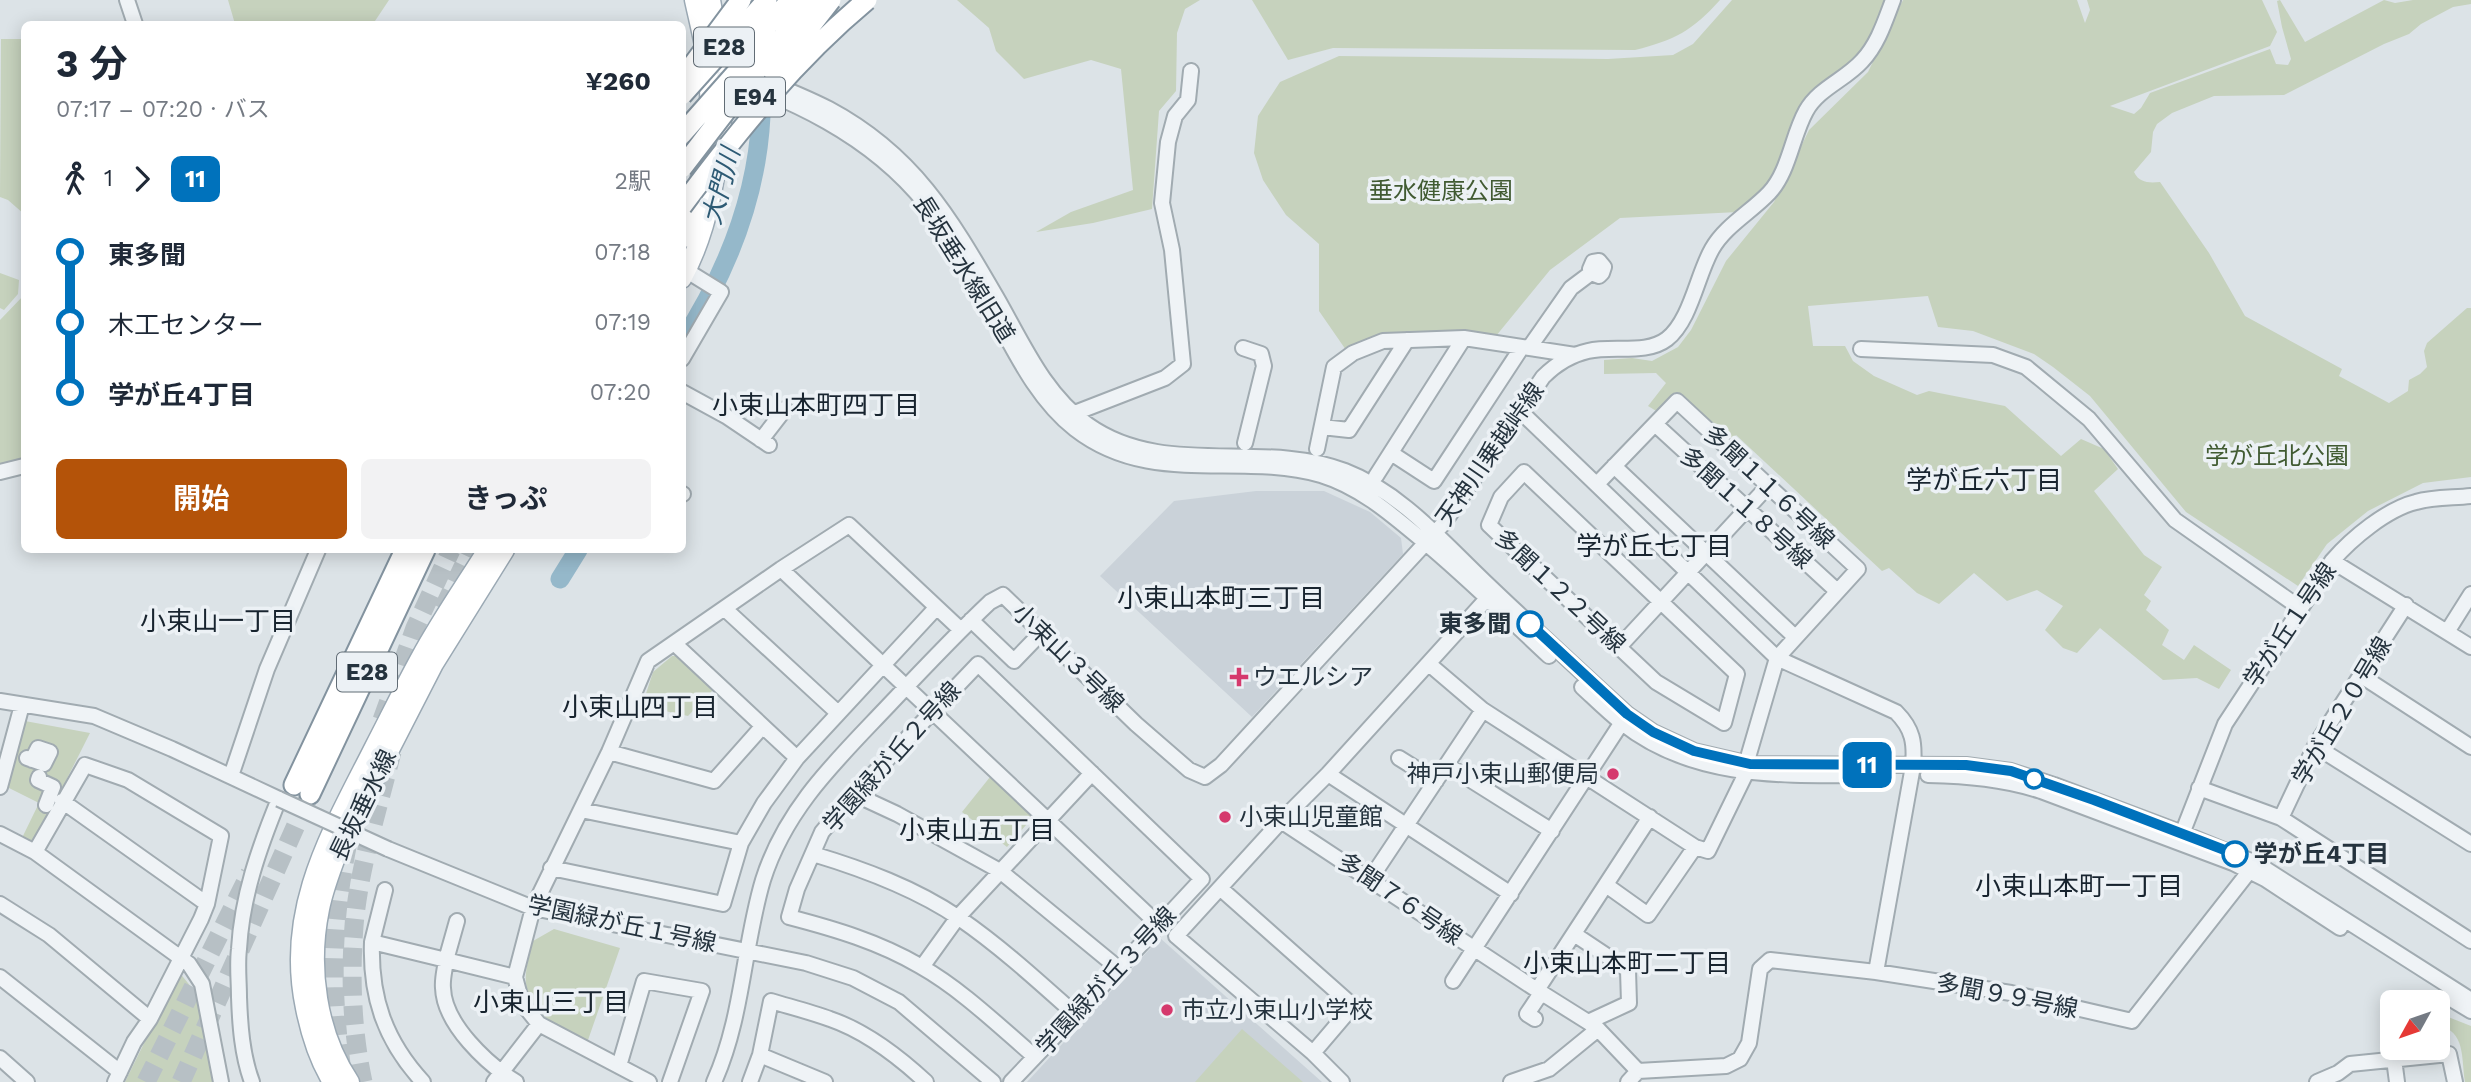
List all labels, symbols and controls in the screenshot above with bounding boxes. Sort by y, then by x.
road number: E28 [694,28,754,66]
text: 3 分 [56,42,127,86]
text: ¥260 [585,66,651,96]
road number: E94 [725,78,785,116]
text: 07:17 – 07:20 · バス [56,96,270,123]
water label: 大門川 [696,142,746,228]
icon: walk [56,160,94,198]
icon: forward [123,160,161,198]
text: 1 [104,165,113,192]
text: 11 [185,165,206,193]
text: 2駅 [615,168,651,195]
park label: 垂水健康公園 [1369,177,1513,205]
street label: 長坂垂水線旧道 [908,190,1020,348]
text: 07:18 [594,239,651,266]
text: 東多聞 [108,240,186,270]
text: 07:19 [594,309,651,336]
text: 木工センター [108,310,264,340]
street label: 天神川乗越峠線 [1430,377,1550,531]
text: 07:20 [590,379,651,406]
text: 学が丘4丁目 [108,380,255,410]
district label: 小束山本町四丁目 [712,390,920,420]
street label: 多聞１１６号線 [1698,419,1840,555]
street label: 多聞１１８号線 [1674,441,1818,575]
park label: 学が丘北公園 [2205,442,2349,470]
button: 開始 [56,459,347,539]
button: きっぷ [361,459,651,539]
district label: 学が丘六丁目 [1906,465,2062,495]
street label: 多聞１２２号線 [1489,523,1631,659]
district label: 学が丘七丁目 [1576,531,1732,561]
street label: 学が丘１号線 [2238,557,2342,693]
district label: 小束山本町三丁目 [1117,583,1325,613]
street label: 小束山３号線 [1006,598,1130,718]
district label: 小束山一丁目 [140,606,296,636]
place label: 東多聞 [1439,610,1511,638]
marker: 東多聞 [1517,611,1543,637]
street label: 学が丘２０号線 [2287,632,2397,790]
road number: E28 [337,652,397,692]
place label: ウエルシア [1253,663,1373,691]
marker: ウエルシア [1231,669,1247,685]
street label: 学園緑が丘２号線 [817,676,967,838]
district label: 小束山四丁目 [562,692,718,722]
line badge: 11 [1836,742,1898,788]
street label: 長坂垂水線 [324,745,402,865]
text: 11 [1857,751,1877,779]
place label: 神戸小束山郵便局 [1407,760,1599,788]
marker: 神戸小束山郵便局 [1605,766,1621,782]
unlabelled marker [2024,769,2044,789]
place label: 小束山児童館 [1239,803,1383,831]
marker: 小束山児童館 [1217,809,1233,825]
district label: 小束山五丁目 [899,815,1055,845]
place label: 学が丘4丁目 [2254,840,2390,868]
marker: 学が丘4丁目 [2222,841,2248,867]
street label: 多聞７６号線 [1332,847,1468,951]
district label: 小束山本町一丁目 [1975,871,2183,901]
street label: 学園緑が丘１号線 [525,890,719,958]
street label: 学園緑が丘３号線 [1030,901,1182,1061]
district label: 小束山本町二丁目 [1523,948,1731,978]
street label: 多聞９９号線 [1934,969,2080,1023]
district label: 小束山三丁目 [473,987,629,1017]
north arrow [2380,990,2450,1060]
map controls [2380,990,2450,1060]
place label: 市立小束山小学校 [1181,996,1373,1024]
marker: 市立小束山小学校 [1159,1002,1175,1018]

